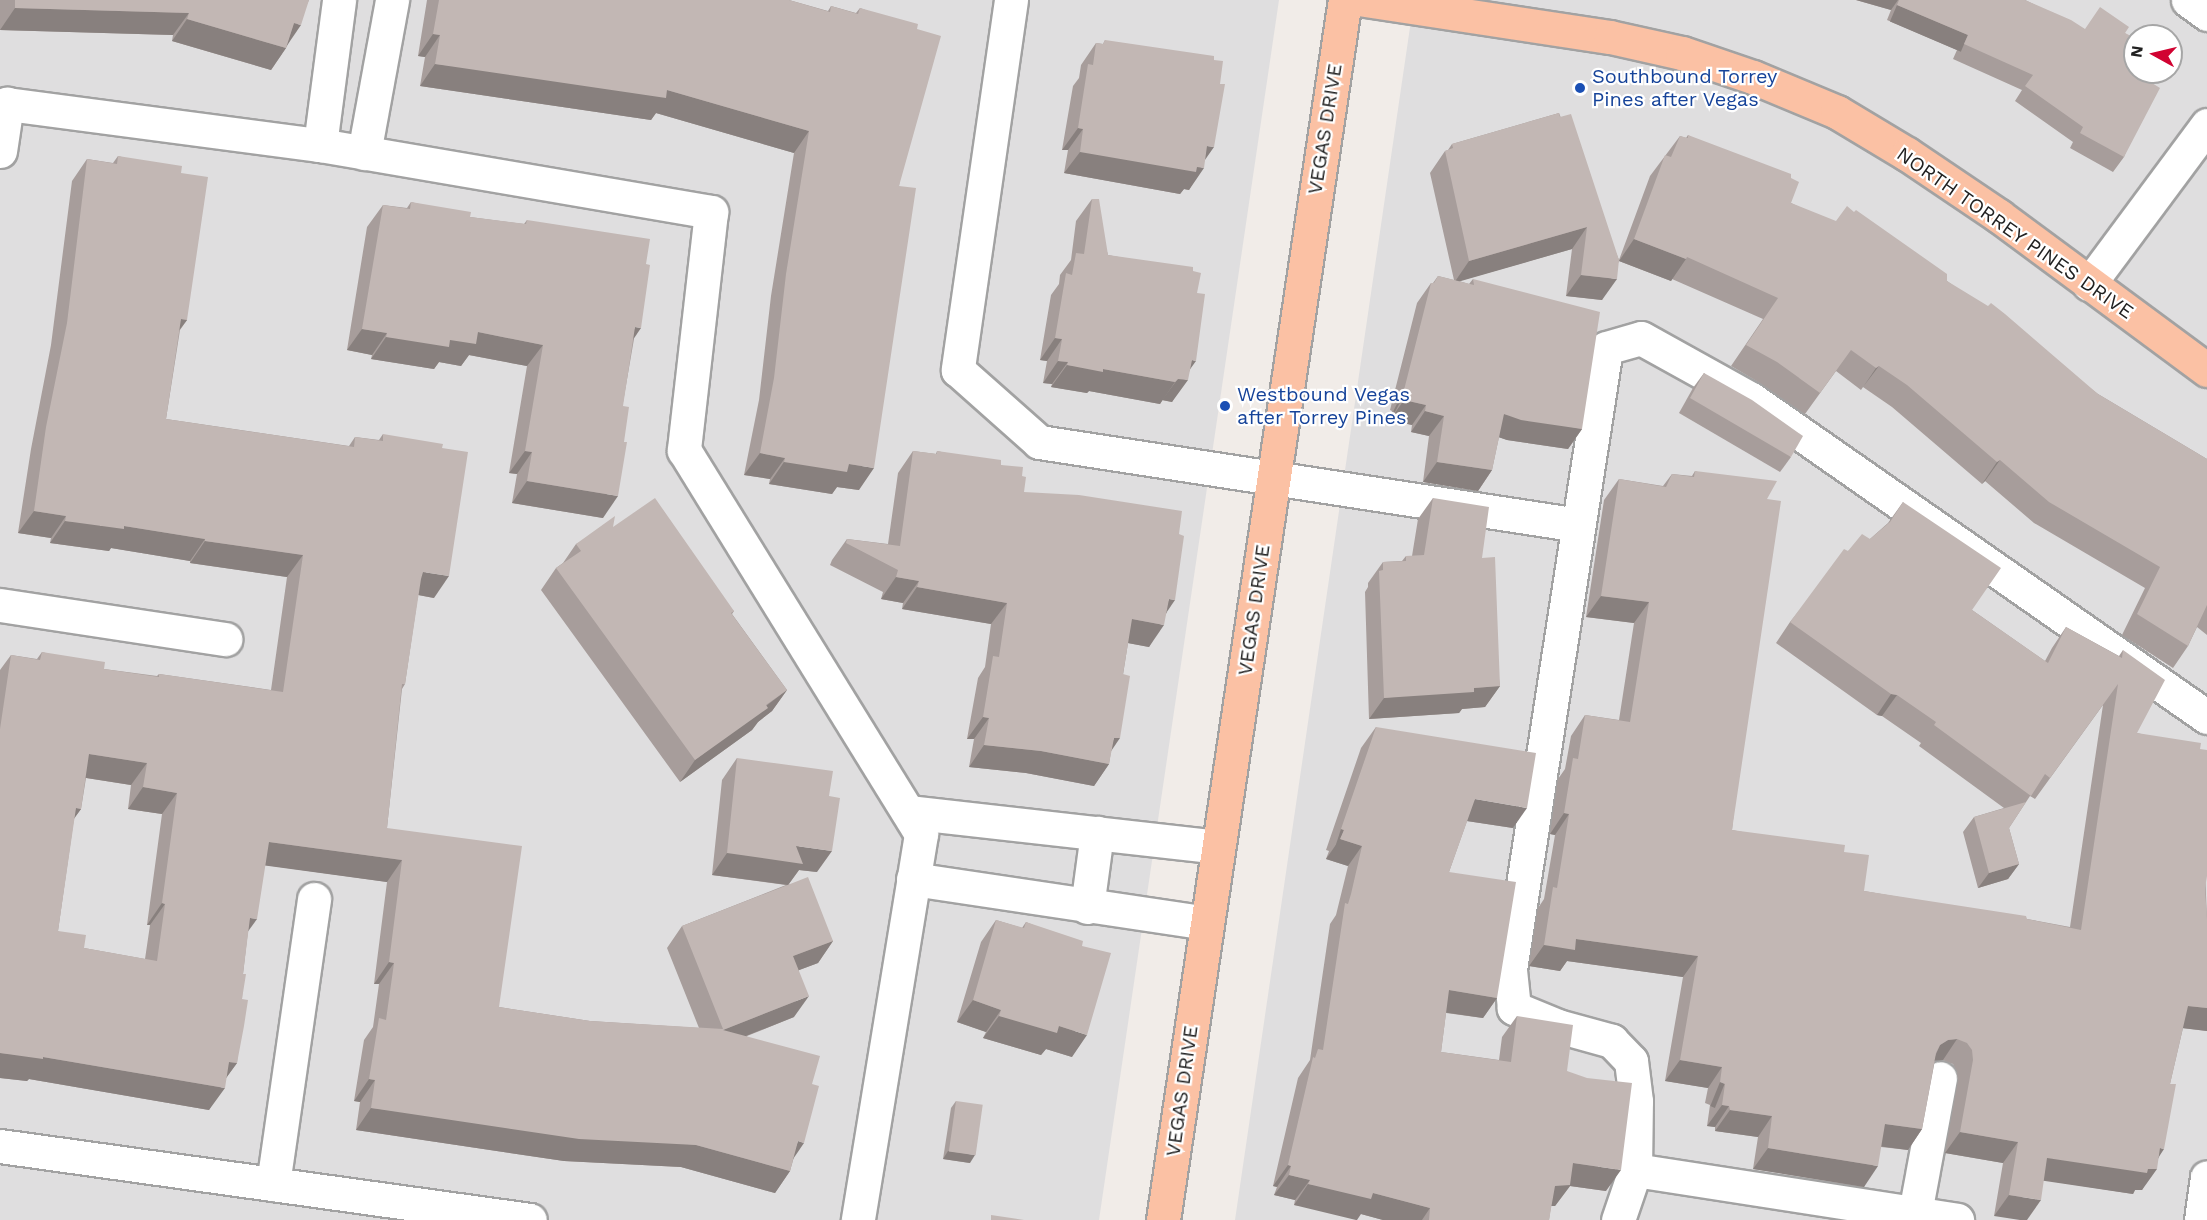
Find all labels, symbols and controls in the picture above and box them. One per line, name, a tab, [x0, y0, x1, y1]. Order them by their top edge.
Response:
north arrow	[2123, 24, 2183, 84]
text: N	[2126, 45, 2147, 59]
street label: VEGAS DRIVE	[1303, 62, 1347, 196]
place label: Southbound Torrey Pines after Vegas	[1592, 64, 1778, 111]
marker: Southbound Torrey Pines after Vegas	[1573, 81, 1587, 95]
street label: NORTH TORREY PINES DRIVE	[1891, 141, 2139, 325]
place label: Westbound Vegas after Torrey Pines	[1237, 382, 1411, 429]
marker: Westbound Vegas after Torrey Pines	[1218, 399, 1232, 413]
street label: VEGAS DRIVE	[1233, 543, 1275, 677]
street label: VEGAS DRIVE	[1161, 1024, 1203, 1158]

